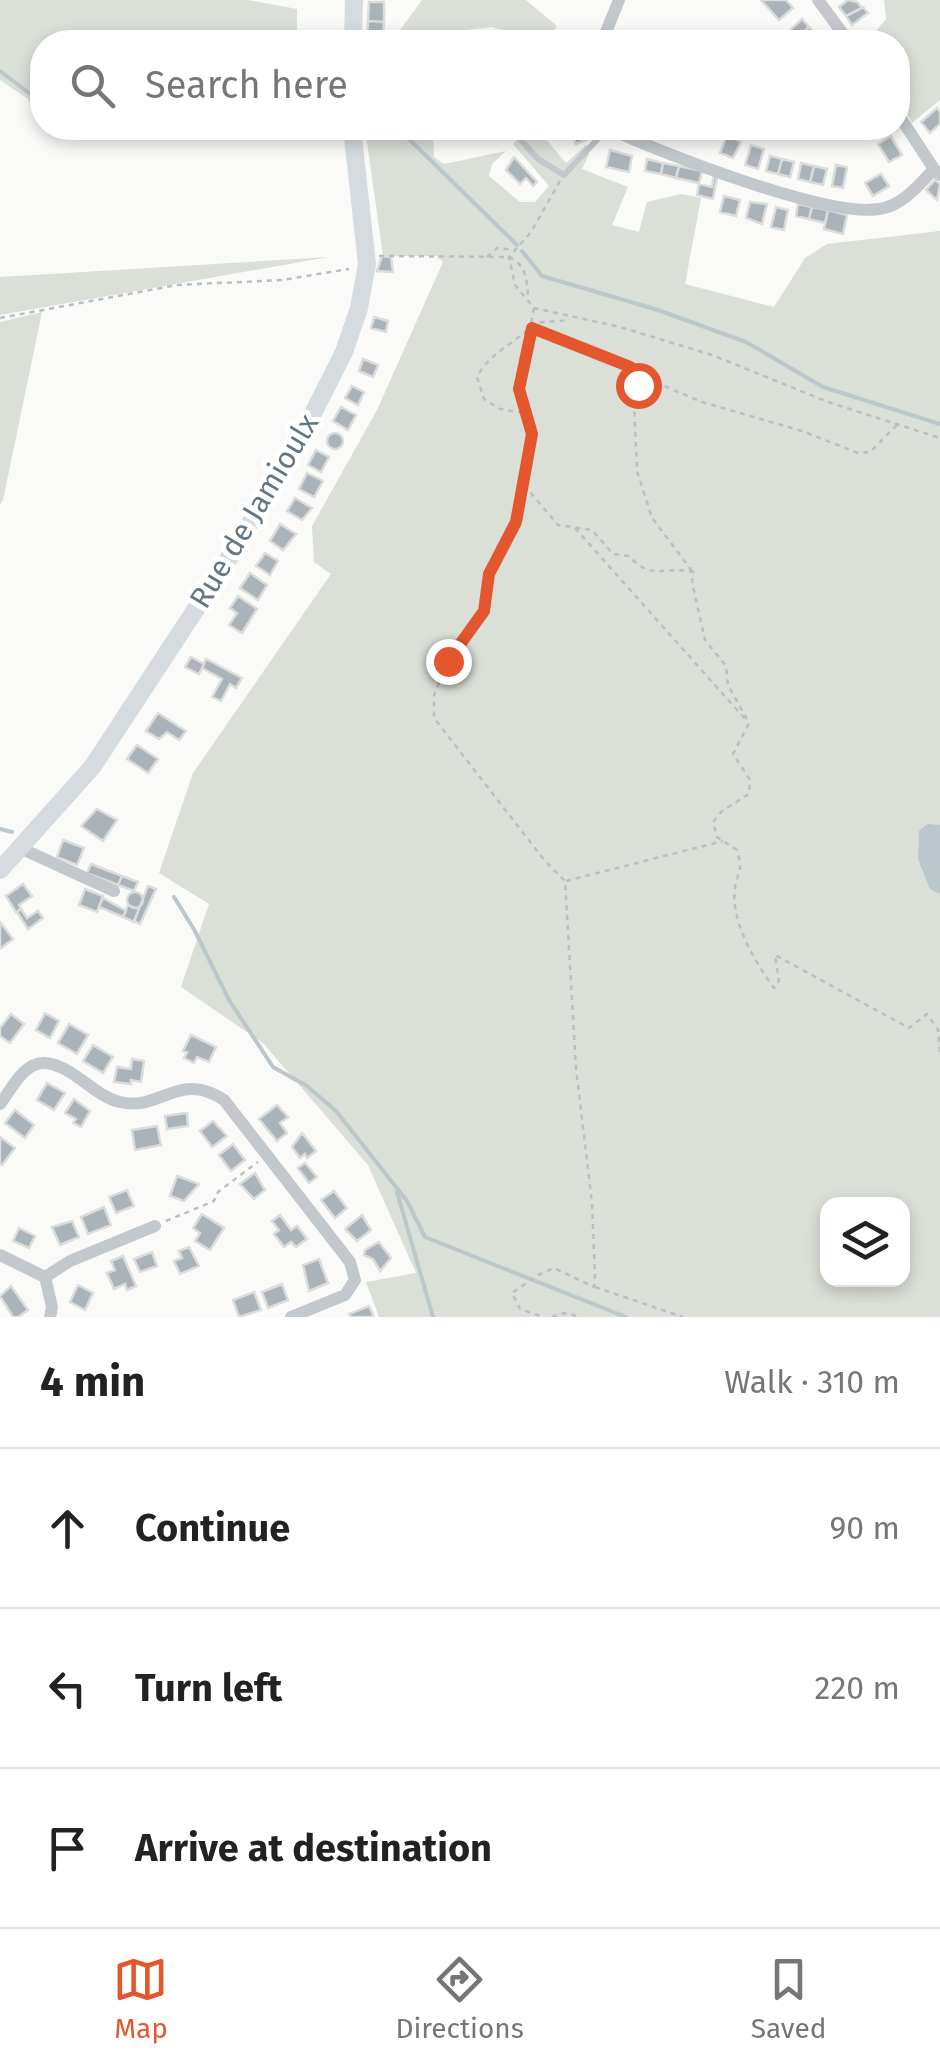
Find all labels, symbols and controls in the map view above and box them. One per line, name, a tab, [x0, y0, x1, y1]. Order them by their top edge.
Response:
search box	[30, 30, 910, 140]
icon: search	[65, 58, 120, 113]
text: Search here	[145, 62, 348, 108]
route start	[616, 363, 662, 409]
street label: Rue de Jamioulx	[182, 407, 326, 615]
route end	[426, 639, 472, 685]
map controls	[820, 1197, 910, 1287]
button: layers	[820, 1197, 910, 1287]
text: 4 min	[40, 1357, 145, 1407]
text: Walk · 310 m	[724, 1363, 900, 1401]
icon: ahead	[40, 1501, 95, 1556]
text: Continue	[135, 1505, 290, 1551]
text: 90 m	[829, 1509, 900, 1547]
icon: left	[40, 1661, 95, 1716]
text: Turn left	[135, 1665, 282, 1711]
text: 220 m	[815, 1669, 900, 1707]
icon: arrive	[40, 1821, 95, 1876]
text: Arrive at destination	[135, 1825, 492, 1871]
tab: Map	[113, 1952, 168, 2045]
tab: Directions	[395, 1952, 524, 2045]
tab: Saved	[751, 1952, 827, 2045]

